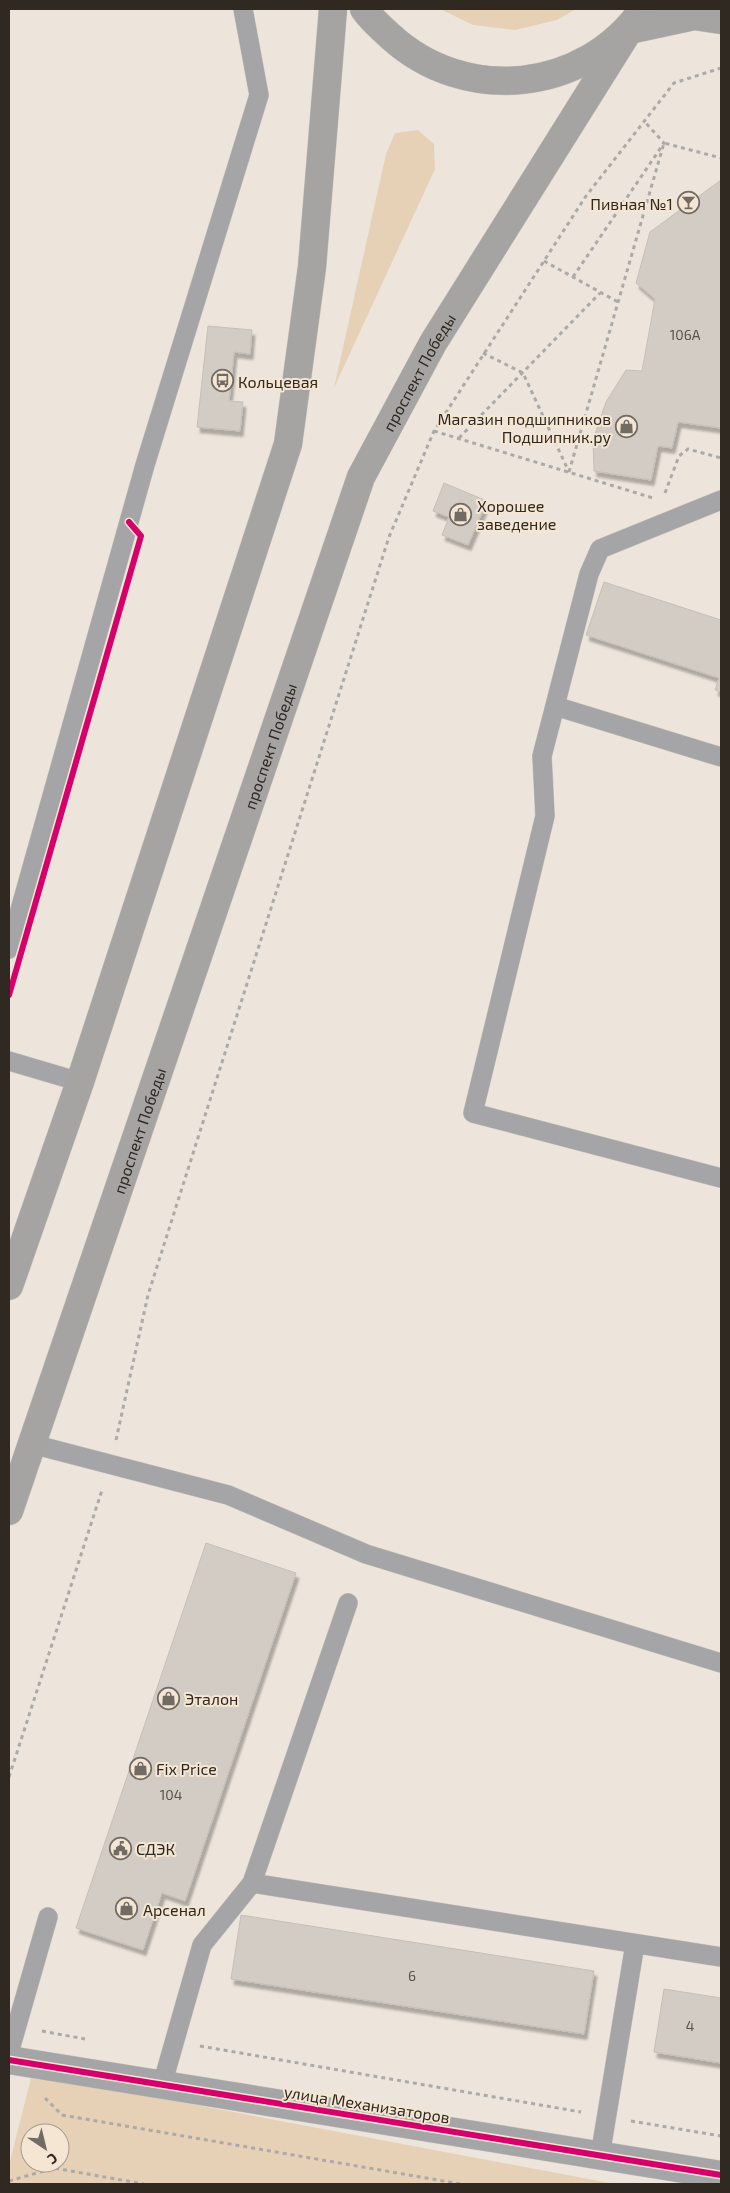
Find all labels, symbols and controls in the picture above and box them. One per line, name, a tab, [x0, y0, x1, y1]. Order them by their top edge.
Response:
bar icon: Пивная №1	[677, 191, 701, 215]
place label: Пивная №1	[590, 194, 673, 213]
street label: проспект Победы	[378, 310, 459, 434]
house number: 106А	[670, 326, 701, 343]
bus stop icon: Кольцевая	[210, 369, 234, 393]
place label: Кольцевая	[238, 372, 318, 391]
place label: Магазин подшипников Подшипник.ру	[437, 409, 611, 447]
shop icon: Магазин подшипников Подшипник.ру	[615, 415, 639, 439]
place label: Хорошее заведение	[477, 496, 556, 533]
shop icon: Хорошее заведение	[449, 502, 473, 526]
street label: проспект Победы	[239, 681, 300, 812]
street label: проспект Победы	[108, 1065, 169, 1196]
shop icon: Эталон	[157, 1686, 181, 1710]
place label: Эталон	[185, 1689, 238, 1708]
shop icon: Fix Price	[128, 1756, 152, 1780]
place label: Fix Price	[156, 1759, 217, 1778]
house number: 104	[160, 1786, 182, 1803]
public building icon: СДЭК	[108, 1836, 132, 1860]
place label: СДЭК	[136, 1839, 175, 1858]
shop icon: Арсенал	[115, 1897, 139, 1921]
place label: Арсенал	[143, 1900, 206, 1919]
house number: 6	[408, 1967, 416, 1984]
house number: 4	[686, 2017, 694, 2034]
street label: улица Механизаторов	[283, 2082, 451, 2127]
north arrow	[20, 2123, 70, 2173]
text: С	[44, 2150, 61, 2168]

